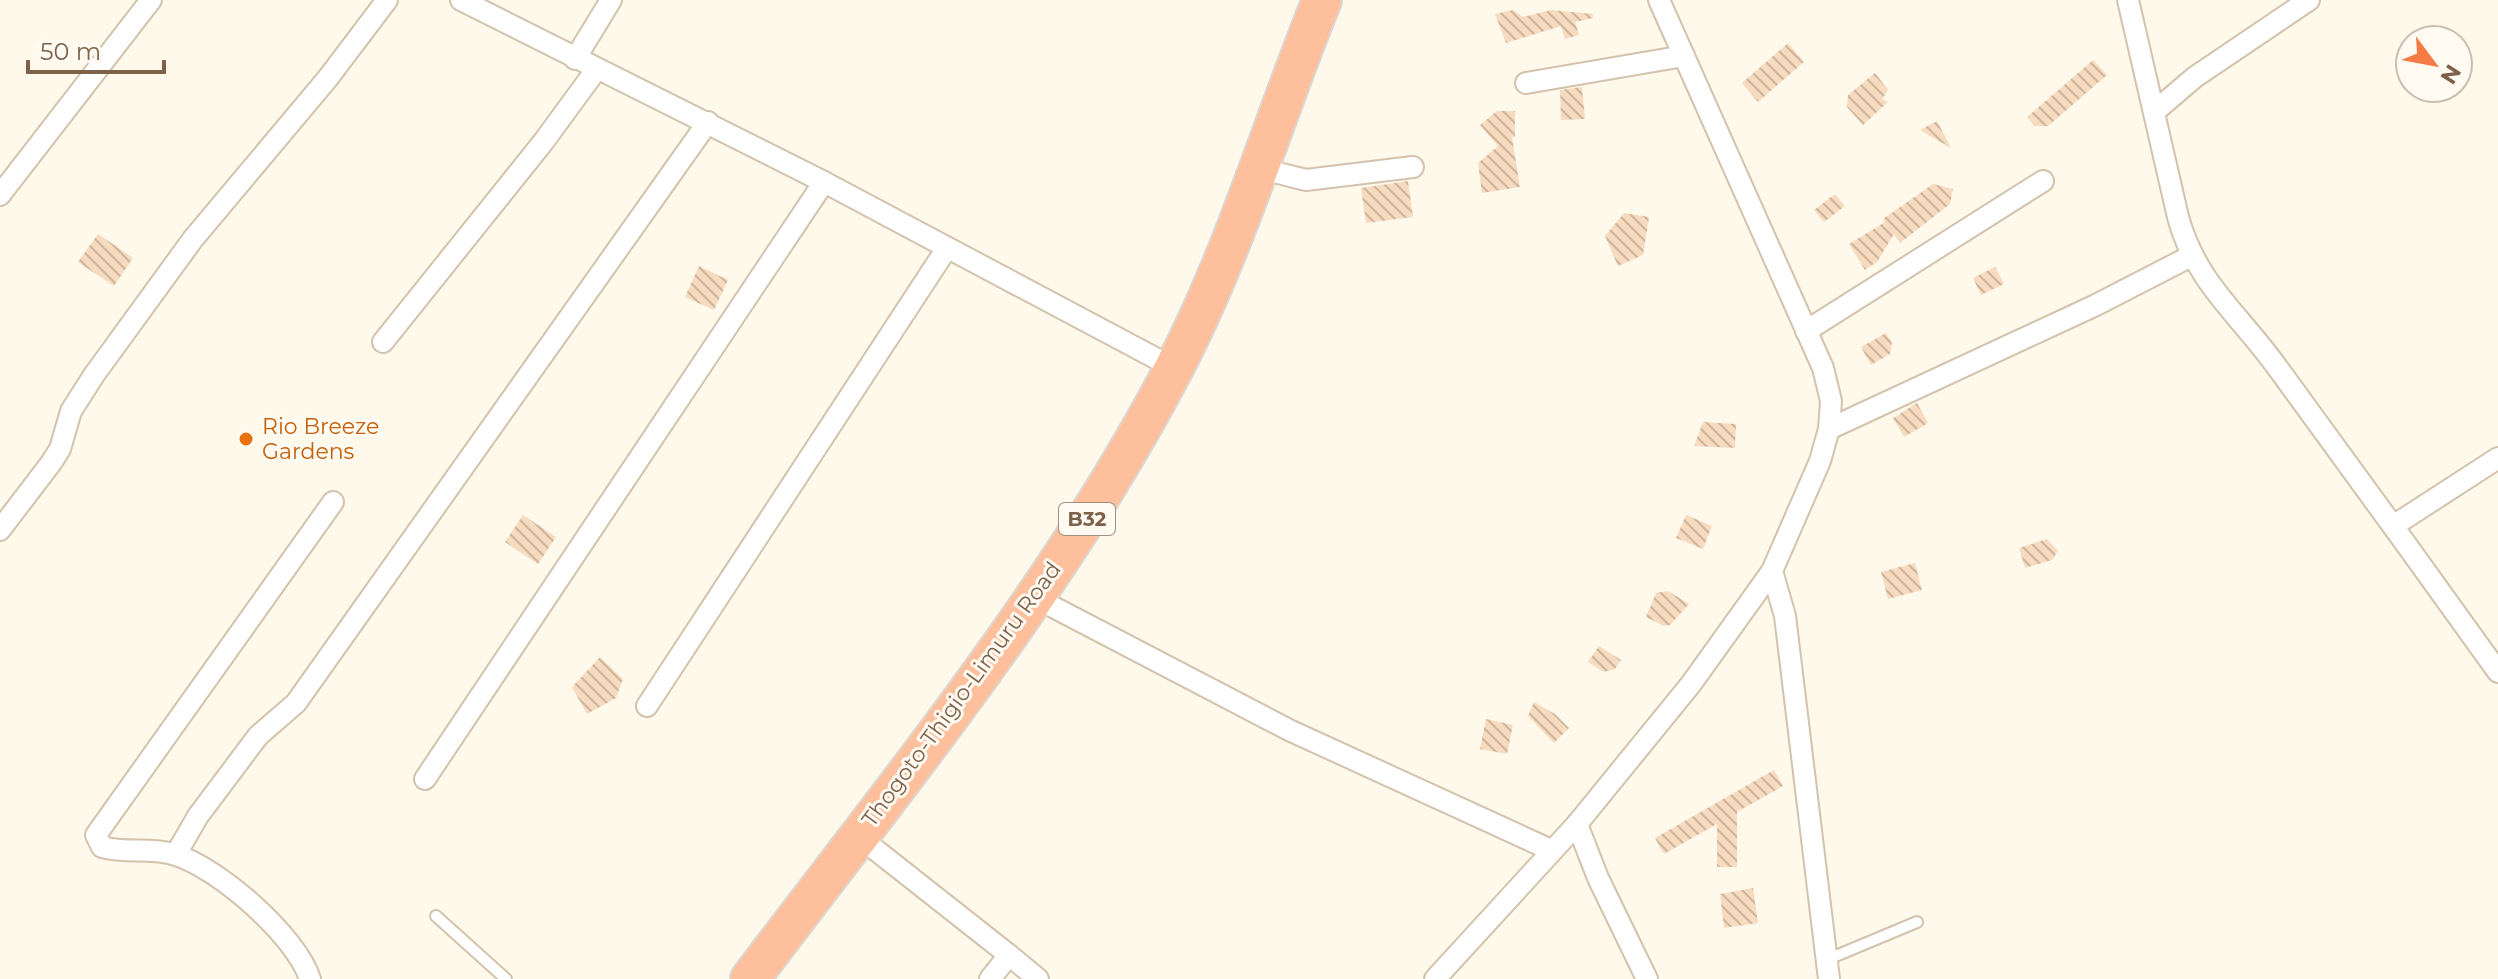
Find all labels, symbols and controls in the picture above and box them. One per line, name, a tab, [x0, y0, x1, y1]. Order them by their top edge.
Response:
scale bar	[28, 24, 164, 74]
north arrow	[2394, 24, 2474, 104]
text: 50 m	[40, 37, 101, 66]
text: N	[2434, 60, 2467, 89]
place label: Rio Breeze Gardens	[262, 413, 379, 465]
marker: Rio Breeze Gardens	[237, 430, 255, 448]
road number: B32	[1059, 503, 1115, 535]
street label: Thogoto-Thigio-Limuru Road	[856, 556, 1067, 832]

